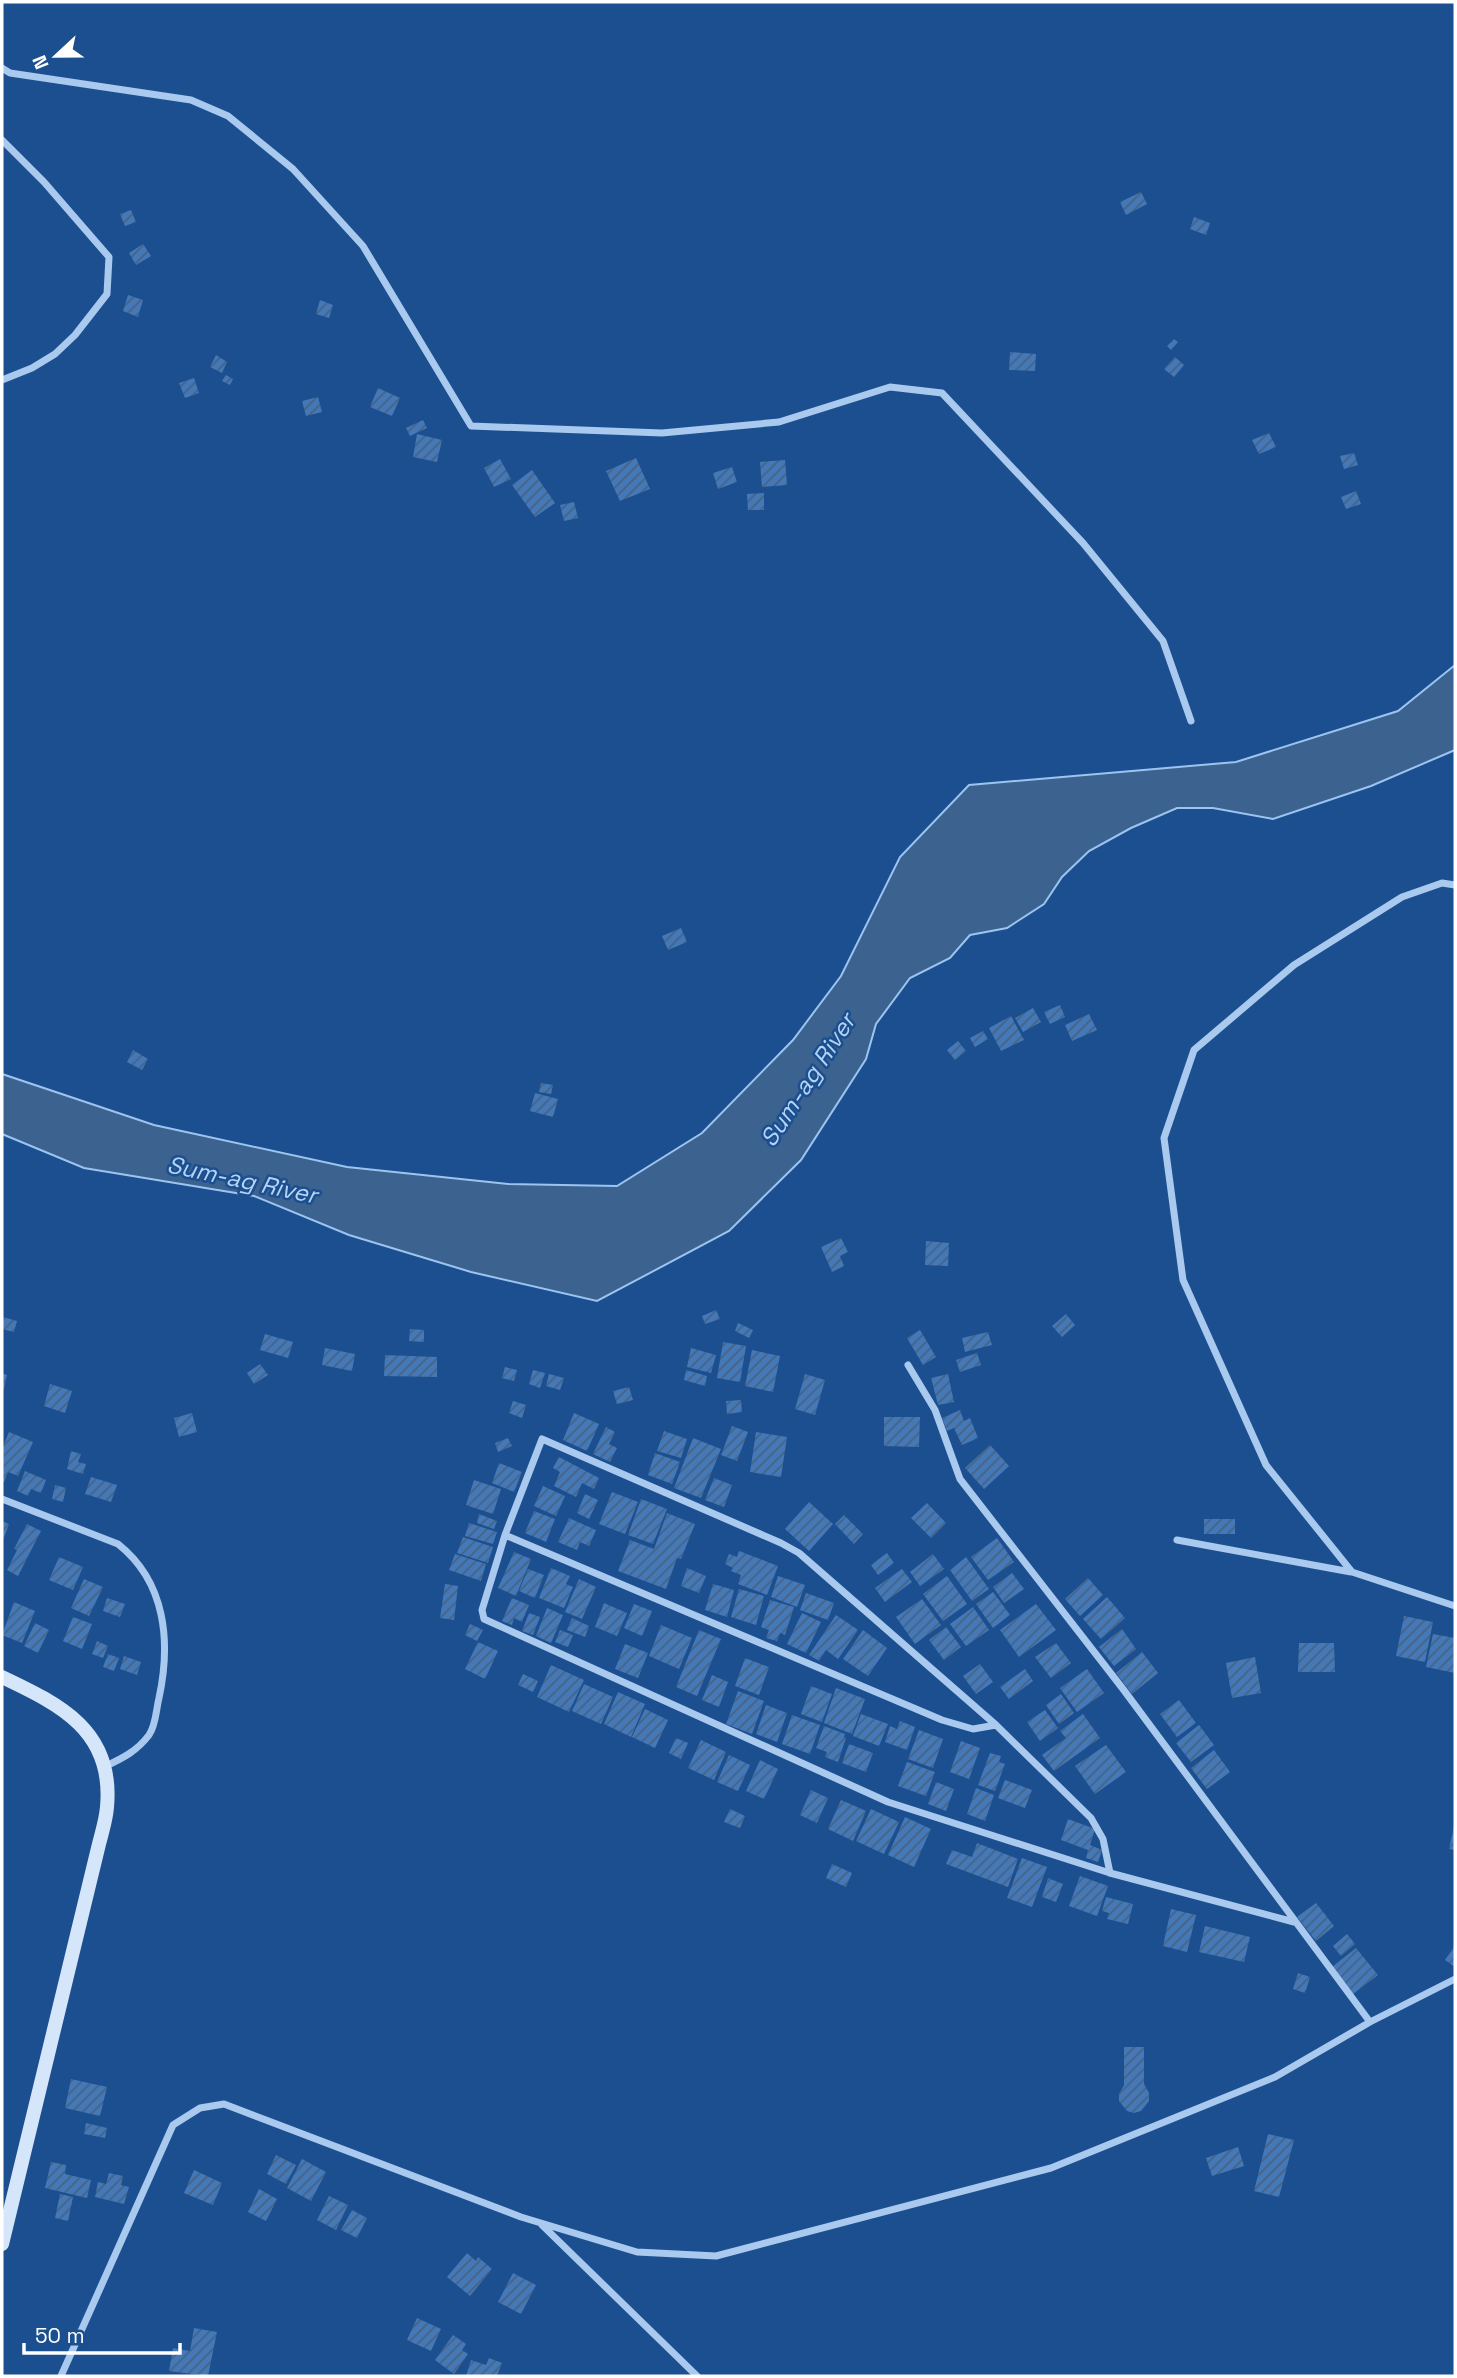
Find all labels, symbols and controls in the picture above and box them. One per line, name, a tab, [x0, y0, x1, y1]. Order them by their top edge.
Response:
north arrow	[21, 21, 91, 91]
text: N	[27, 52, 55, 73]
water label: Sum-ag River	[753, 1005, 864, 1152]
water label: Sum-ag River	[164, 1148, 323, 1211]
scale bar	[24, 2312, 180, 2356]
text: 50 m	[35, 2322, 85, 2349]

